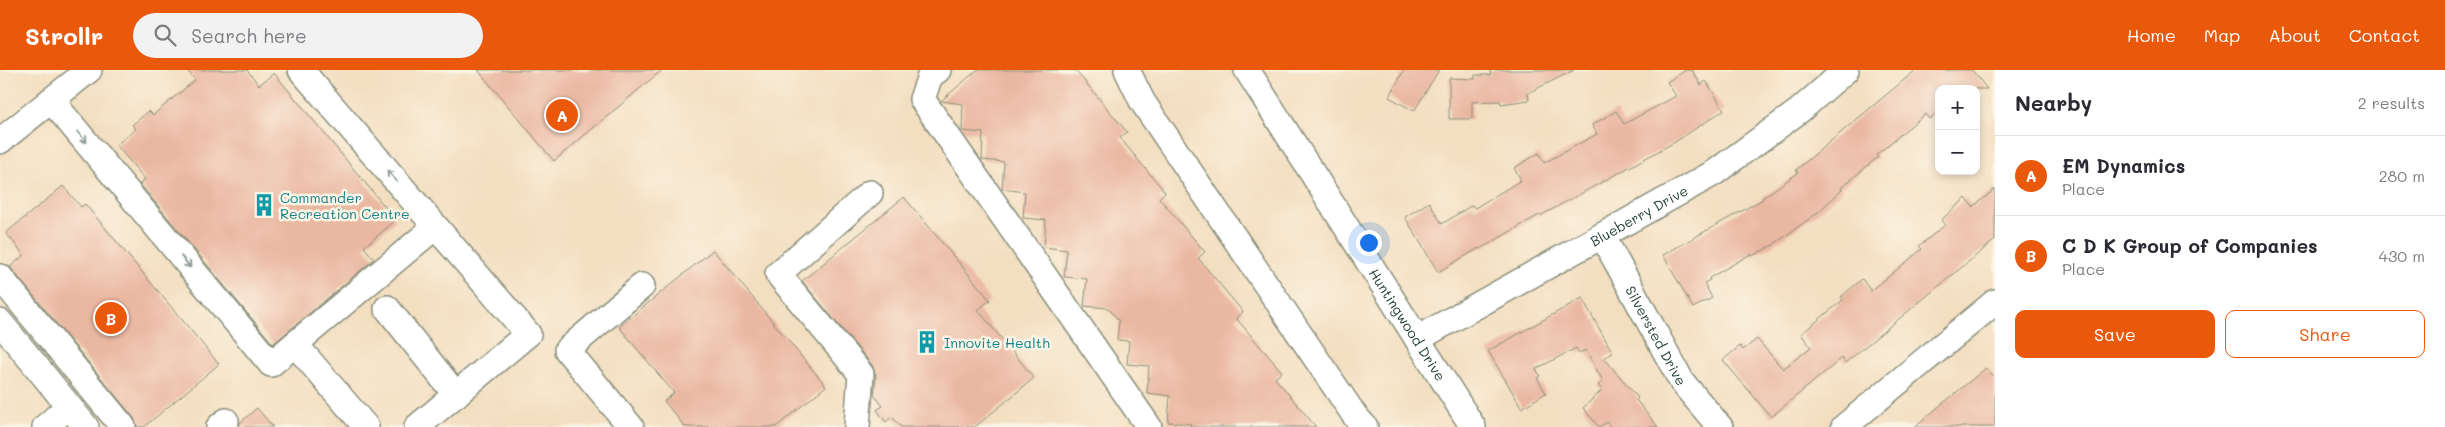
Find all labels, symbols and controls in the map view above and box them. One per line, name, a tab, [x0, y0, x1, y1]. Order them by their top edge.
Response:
search box	[133, 13, 483, 58]
text: Strollr	[25, 20, 103, 51]
icon: search	[151, 21, 179, 49]
text: Search here	[191, 23, 307, 48]
text: Home	[2127, 23, 2176, 47]
text: Map	[2204, 23, 2240, 47]
text: About	[2268, 23, 2321, 47]
text: Contact	[2349, 23, 2420, 47]
map controls	[1935, 85, 1980, 175]
button: +	[1935, 85, 1980, 130]
text: Nearby	[2015, 89, 2092, 116]
text: 2 results	[2358, 92, 2425, 113]
pin: A	[546, 96, 578, 134]
button: −	[1935, 130, 1980, 175]
one-way arrow	[76, 131, 88, 144]
text: EM Dynamics	[2062, 153, 2185, 178]
text: A	[2025, 165, 2037, 186]
text: 280 m	[2379, 165, 2425, 186]
one-way arrow	[386, 170, 397, 183]
text: Place	[2062, 178, 2105, 199]
street label: Blueberry Drive	[1586, 180, 1691, 250]
place label: Commander Recreation Centre	[280, 188, 410, 223]
building icon: Commander Recreation Centre	[251, 192, 277, 218]
your location	[1356, 230, 1382, 256]
text: C D K Group of Companies	[2062, 233, 2318, 258]
text: B	[2026, 245, 2036, 266]
text: 430 m	[2378, 245, 2425, 266]
one-way arrow	[180, 256, 191, 269]
text: Place	[2062, 258, 2105, 279]
street label: Huntingwood Drive	[1365, 264, 1451, 384]
street label: Silversted Drive	[1622, 282, 1691, 389]
pin: B	[95, 299, 127, 337]
button: Save	[2015, 310, 2215, 358]
button: Share	[2225, 310, 2425, 358]
building icon: Innovite Health	[914, 329, 940, 355]
place label: Innovite Health	[944, 333, 1050, 352]

